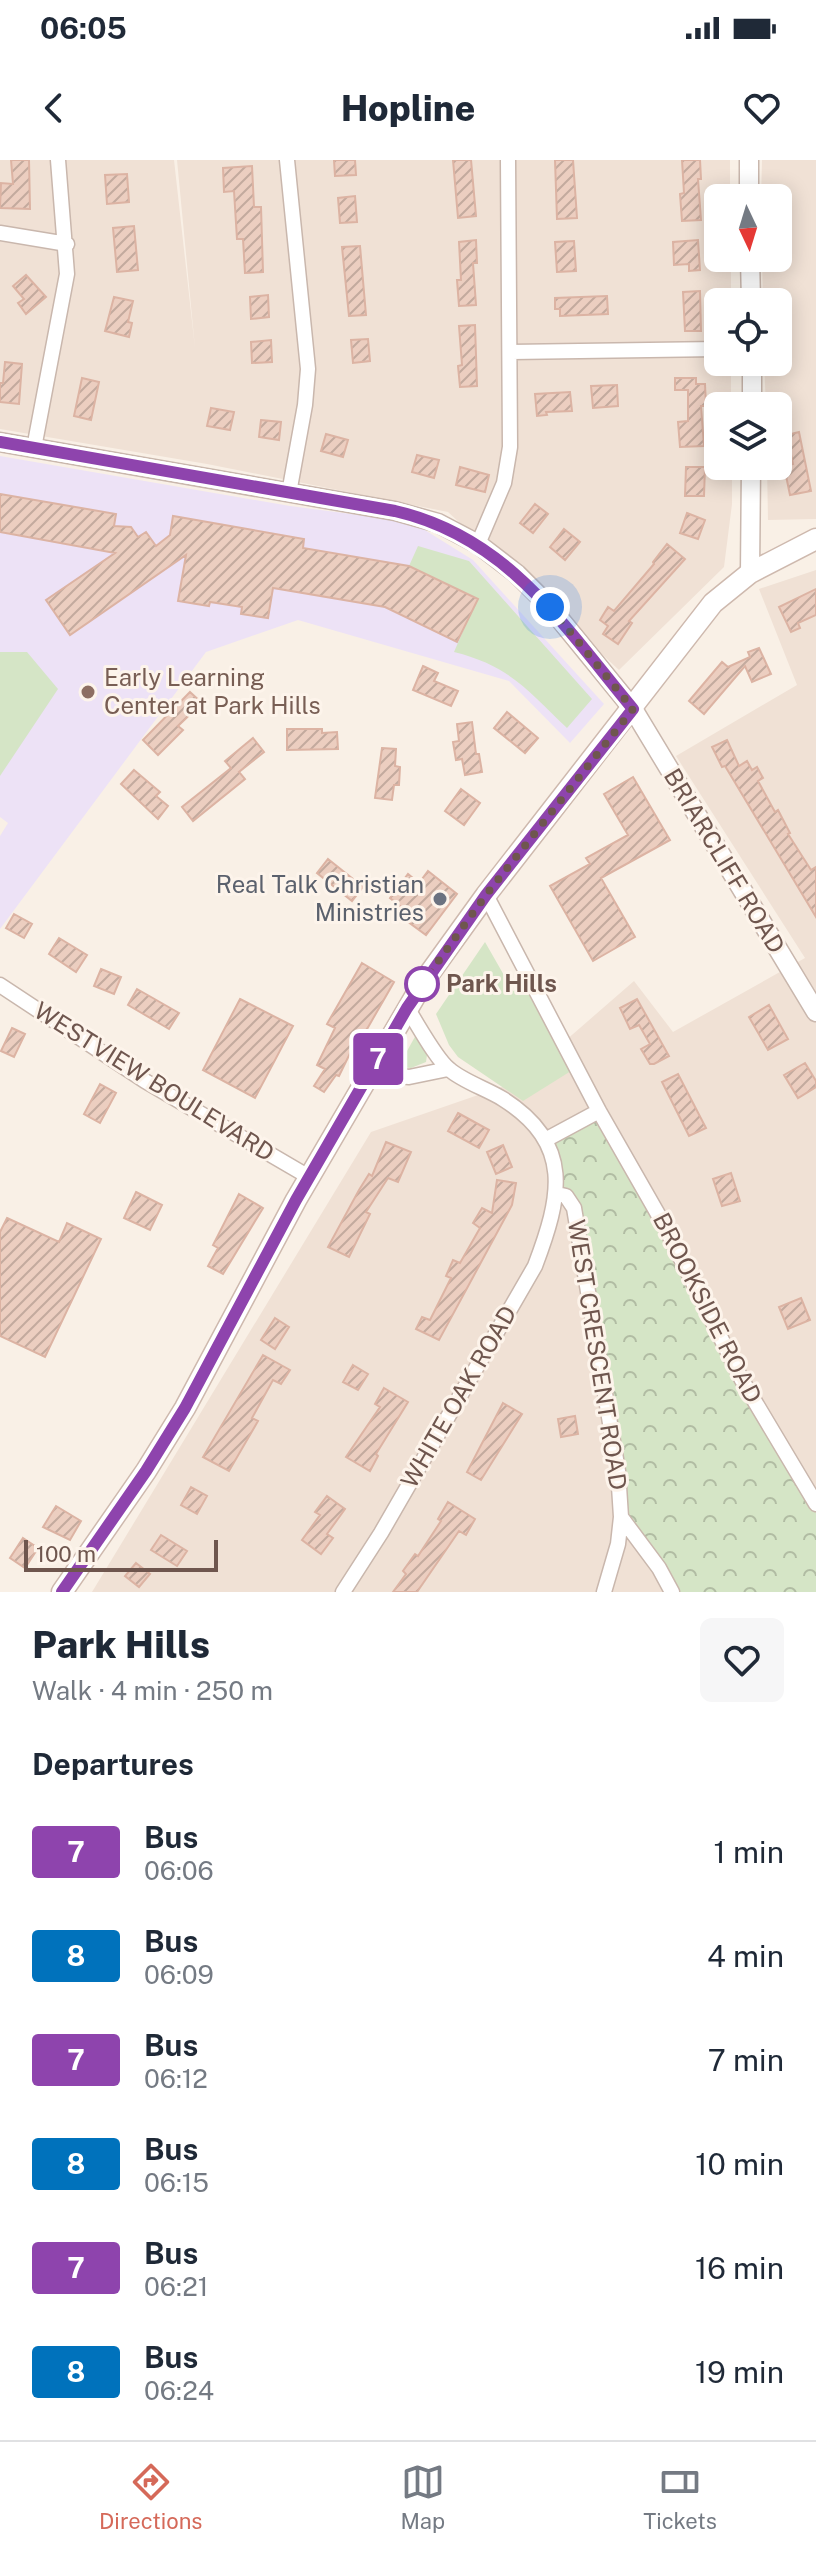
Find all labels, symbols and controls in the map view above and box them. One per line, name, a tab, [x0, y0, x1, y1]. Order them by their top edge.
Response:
text: 06:05	[40, 10, 127, 46]
icon: back	[32, 86, 76, 130]
icon: heart	[740, 86, 784, 130]
text: Hopline	[341, 87, 475, 129]
north arrow	[704, 184, 792, 272]
map controls	[704, 184, 792, 480]
button: locate	[704, 288, 792, 376]
button: layers	[704, 392, 792, 480]
your location	[530, 587, 570, 627]
place label: Early Learning Center at Park Hills	[104, 663, 321, 719]
marker: Early Learning Center at Park Hills	[79, 683, 97, 701]
street label: BRIARCLIFF ROAD	[659, 763, 791, 958]
place label: Real Talk Christian Ministries	[216, 870, 424, 926]
marker: Real Talk Christian Ministries	[431, 890, 449, 908]
marker: Park Hills	[405, 967, 439, 1001]
place label: Park Hills	[446, 969, 557, 997]
street label: WESTVIEW BOULEVARD	[29, 996, 280, 1167]
line badge: 7	[352, 1033, 404, 1085]
text: 7	[369, 1042, 387, 1075]
street label: BROOKSIDE ROAD	[648, 1208, 768, 1407]
street label: WEST CRESCENT ROAD	[563, 1218, 633, 1492]
street label: WHITE OAK ROAD	[395, 1301, 522, 1492]
scale bar	[24, 1536, 218, 1572]
text: 100 m	[36, 1541, 96, 1567]
button: heart	[700, 1618, 784, 1702]
text: Park Hills	[32, 1622, 210, 1667]
text: Walk · 4 min · 250 m	[32, 1675, 273, 1706]
text: Departures	[32, 1746, 194, 1782]
text: Bus	[144, 1819, 198, 1855]
text: 1 min	[714, 1834, 784, 1870]
text: 7	[67, 1835, 85, 1868]
text: 06:06	[144, 1855, 214, 1886]
text: Bus	[144, 1923, 198, 1959]
text: 4 min	[707, 1938, 784, 1974]
text: 8	[67, 1939, 85, 1972]
text: 06:09	[144, 1959, 214, 1990]
text: Bus	[144, 2027, 198, 2063]
text: 7 min	[708, 2042, 784, 2078]
text: 7	[67, 2043, 85, 2076]
text: 06:12	[144, 2063, 208, 2094]
text: Bus	[144, 2131, 198, 2167]
text: 10 min	[695, 2146, 784, 2182]
text: 8	[67, 2147, 85, 2180]
text: 06:15	[144, 2167, 209, 2198]
text: Bus	[144, 2235, 198, 2271]
text: 16 min	[695, 2250, 784, 2286]
text: 7	[67, 2251, 85, 2284]
text: 06:21	[144, 2271, 208, 2302]
text: Bus	[144, 2339, 198, 2375]
text: 19 min	[695, 2354, 784, 2390]
text: 8	[67, 2355, 85, 2388]
text: 06:24	[144, 2375, 214, 2406]
tab: Directions	[99, 2460, 202, 2534]
tab: Map	[400, 2460, 445, 2534]
tab: Tickets	[643, 2460, 717, 2534]

